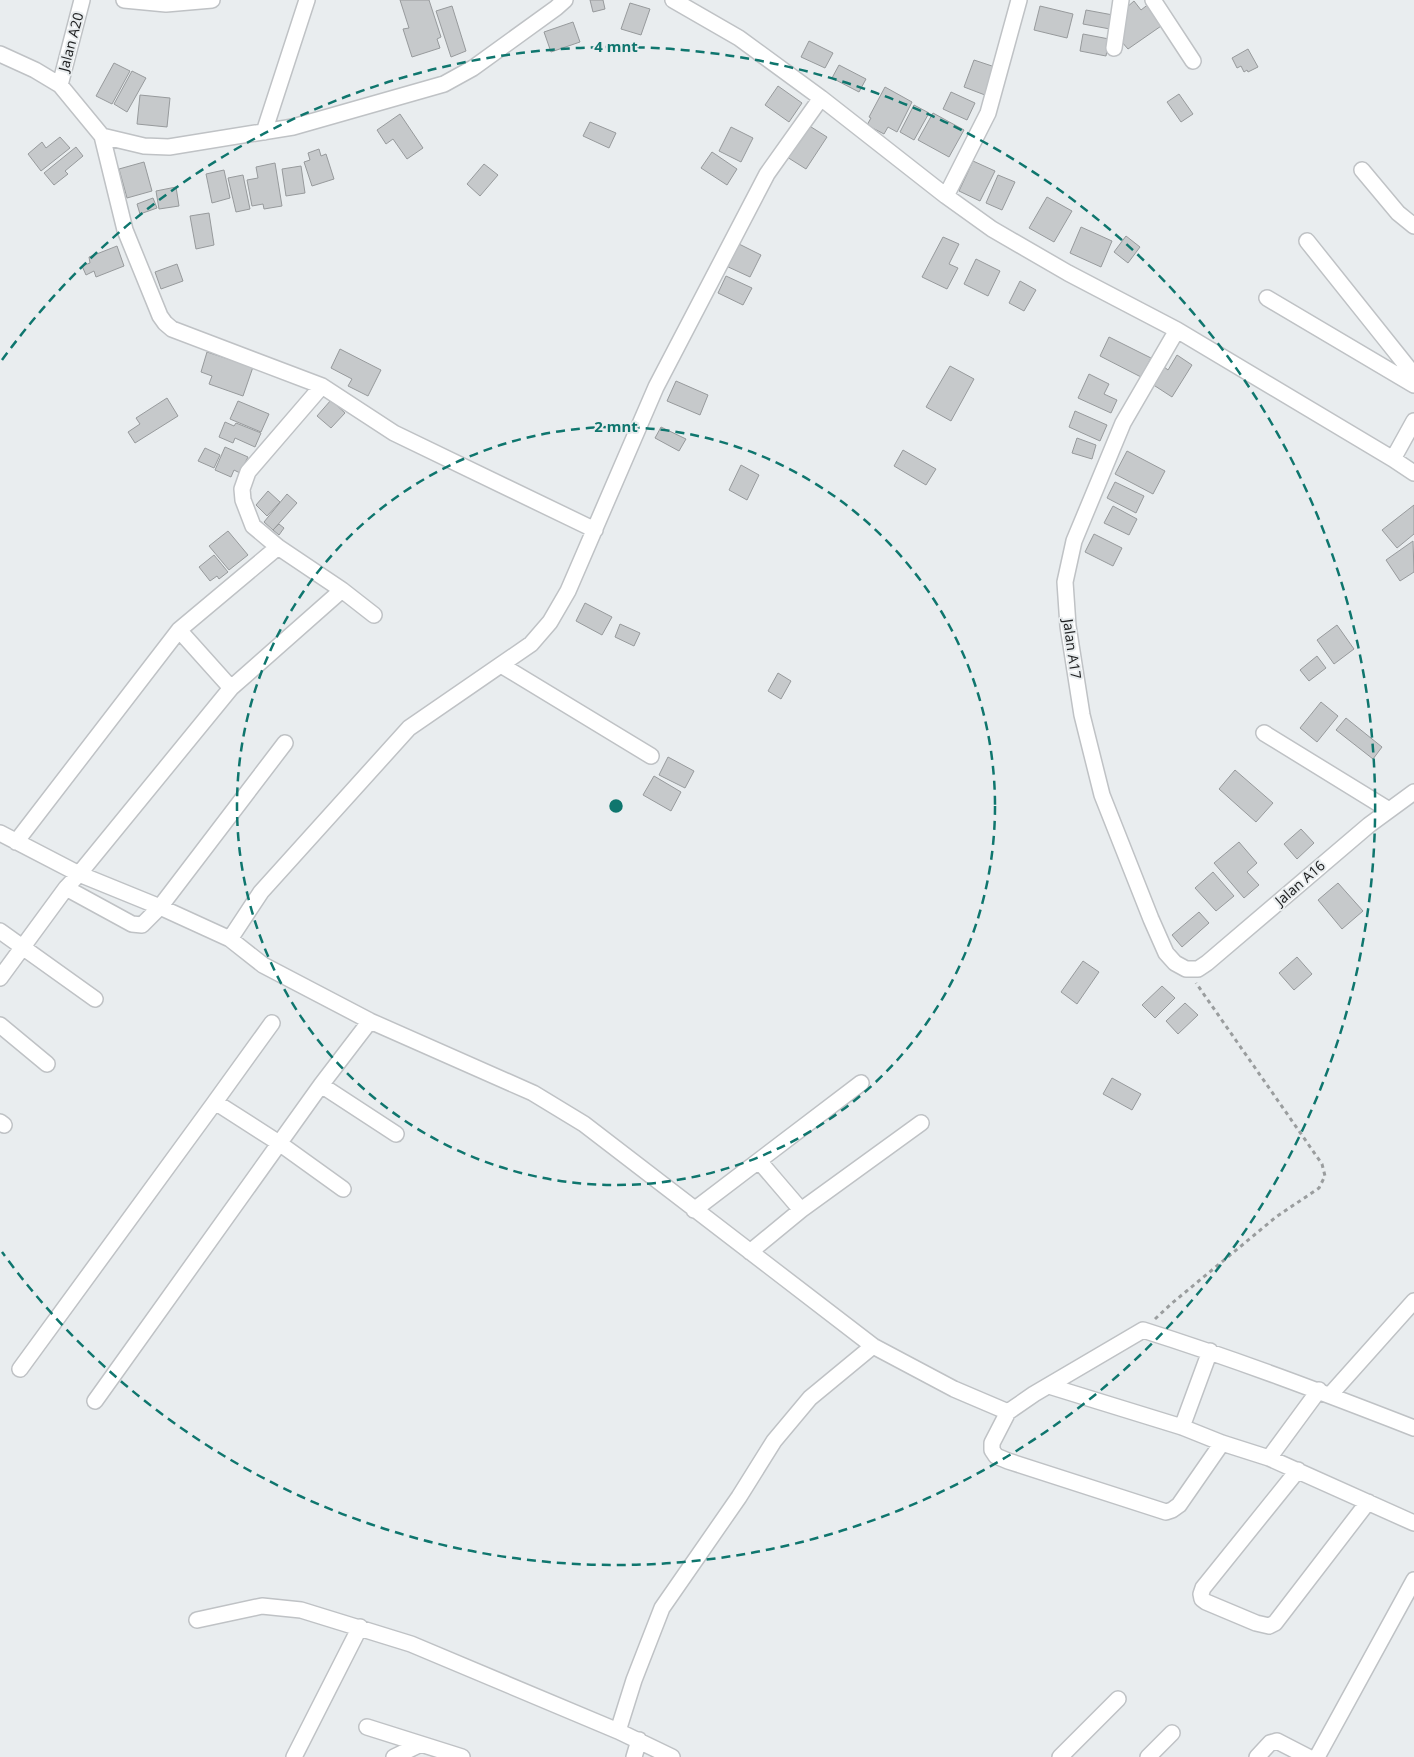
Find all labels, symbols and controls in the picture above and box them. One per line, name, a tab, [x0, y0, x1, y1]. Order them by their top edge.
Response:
street label: Jalan A20	[53, 10, 88, 75]
text: 4 mnt	[594, 36, 638, 56]
text: 2 mnt	[594, 416, 638, 436]
street label: Jalan A17	[1059, 616, 1086, 680]
centre of rings	[607, 797, 625, 815]
street label: Jalan A16	[1269, 856, 1329, 911]

